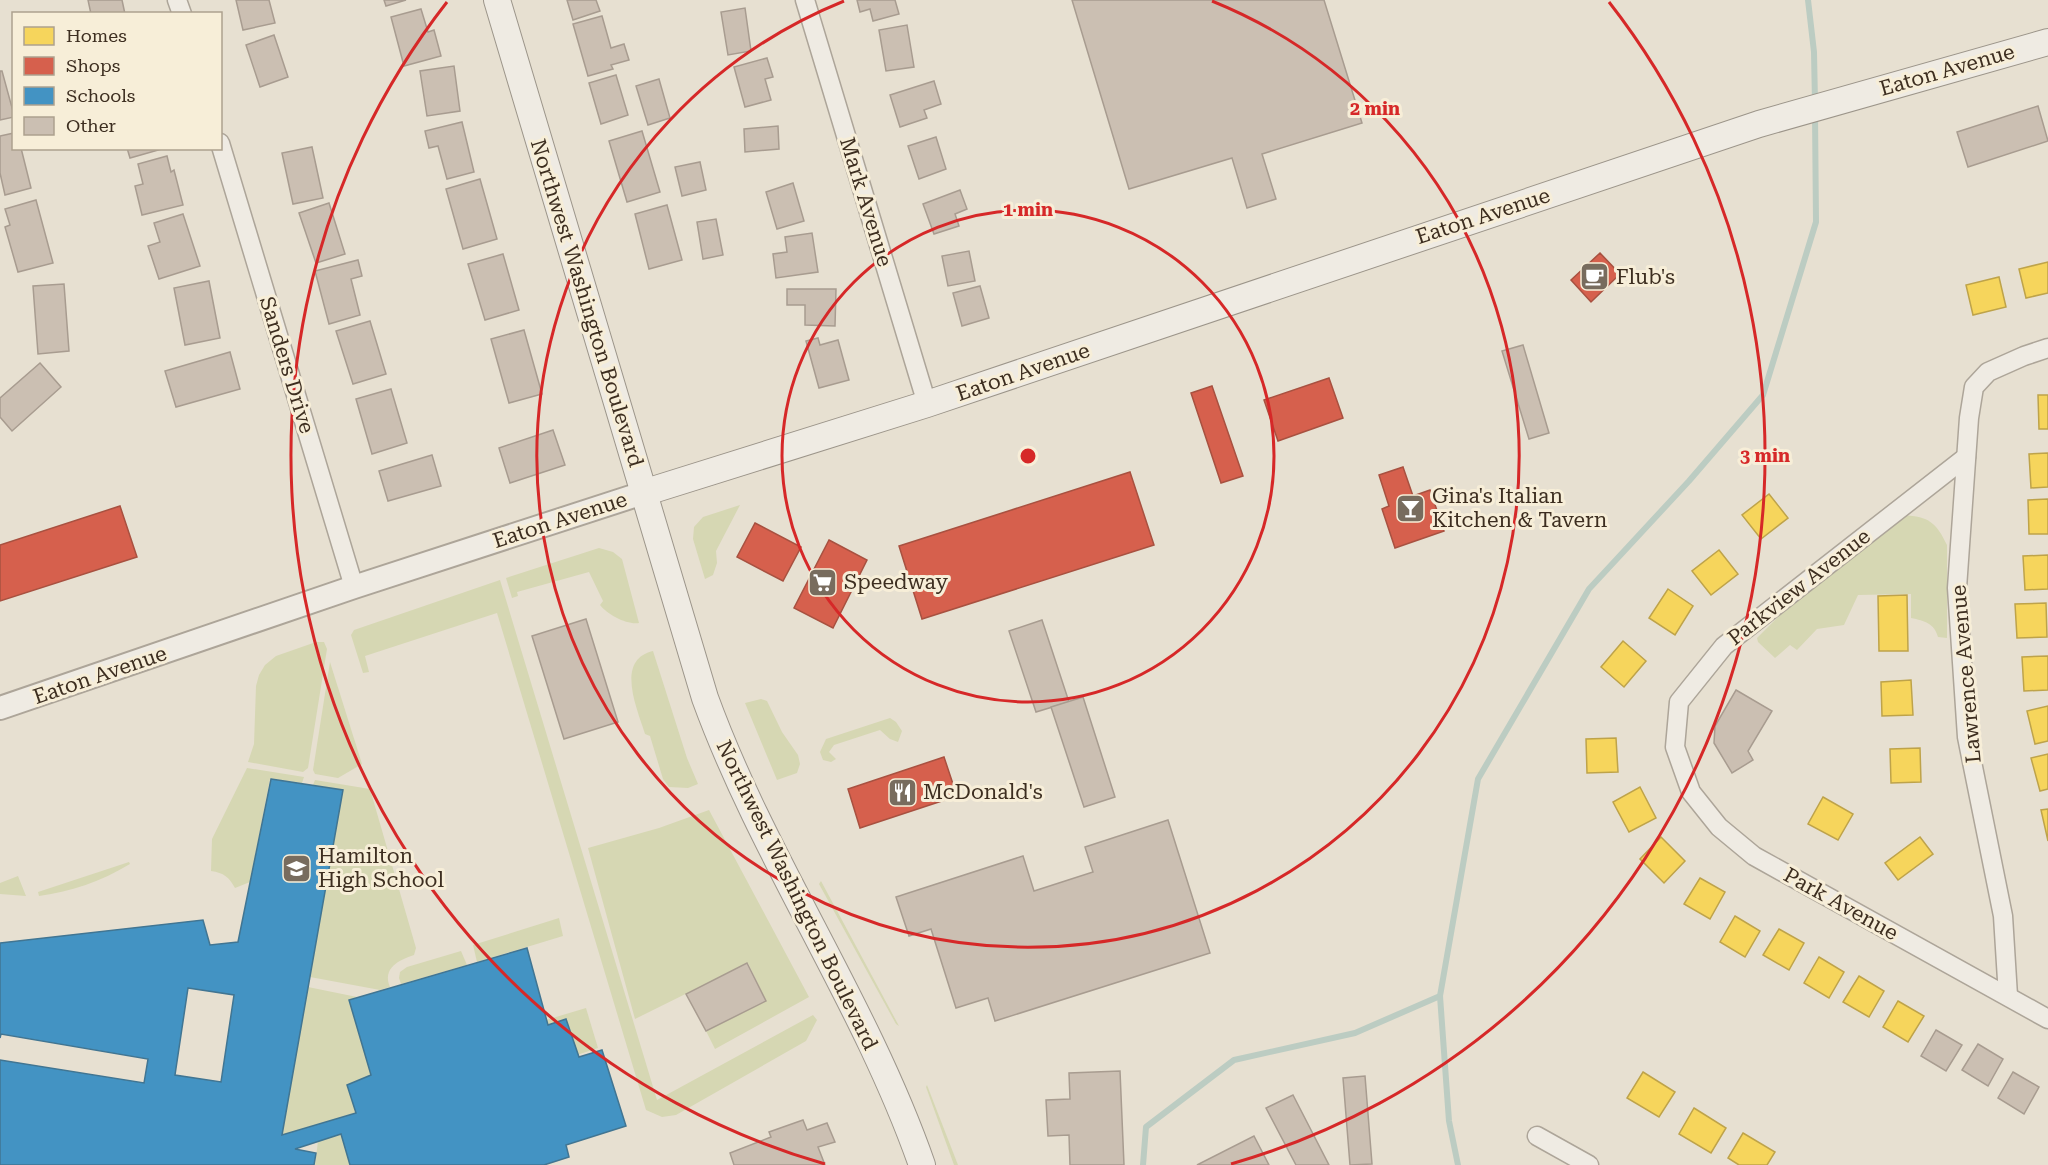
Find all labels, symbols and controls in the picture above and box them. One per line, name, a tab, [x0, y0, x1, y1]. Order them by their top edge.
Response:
legend	[12, 12, 222, 150]
text: Homes	[66, 25, 127, 46]
street label: Eaton Avenue	[1877, 39, 2017, 101]
text: Shops	[66, 55, 120, 76]
text: Schools	[66, 85, 135, 106]
text: 2 min	[1350, 98, 1400, 119]
text: Other	[66, 115, 116, 136]
street label: Mark Avenue	[835, 135, 897, 269]
street label: Northwest Washington Boulevard	[526, 136, 649, 470]
street label: Eaton Avenue	[1413, 183, 1553, 249]
text: 1 min	[1003, 199, 1053, 220]
cafe icon: Flub's	[1579, 261, 1611, 293]
place label: Flub's	[1616, 265, 1675, 289]
street label: Sanders Drive	[255, 294, 319, 436]
street label: Eaton Avenue	[953, 338, 1093, 406]
text: 3 min	[1740, 445, 1790, 466]
centre of rings	[1018, 446, 1038, 466]
place label: Gina's Italian Kitchen & Tavern	[1432, 484, 1608, 532]
street label: Eaton Avenue	[490, 487, 630, 553]
bar icon: Gina's Italian Kitchen & Tavern	[1395, 492, 1427, 524]
street label: Parkview Avenue	[1723, 524, 1875, 650]
supermarket icon: Speedway	[807, 566, 839, 598]
place label: Speedway	[844, 570, 948, 594]
street label: Lawrence Avenue	[1946, 584, 1986, 764]
street label: Eaton Avenue	[30, 641, 170, 709]
street label: Northwest Washington Boulevard	[711, 736, 883, 1054]
restaurant icon: McDonald's	[886, 776, 918, 808]
place label: McDonald's	[923, 780, 1043, 804]
place label: Hamilton High School	[318, 844, 444, 892]
school or university icon: Hamilton High School	[281, 852, 313, 884]
street label: Park Avenue	[1780, 863, 1902, 945]

